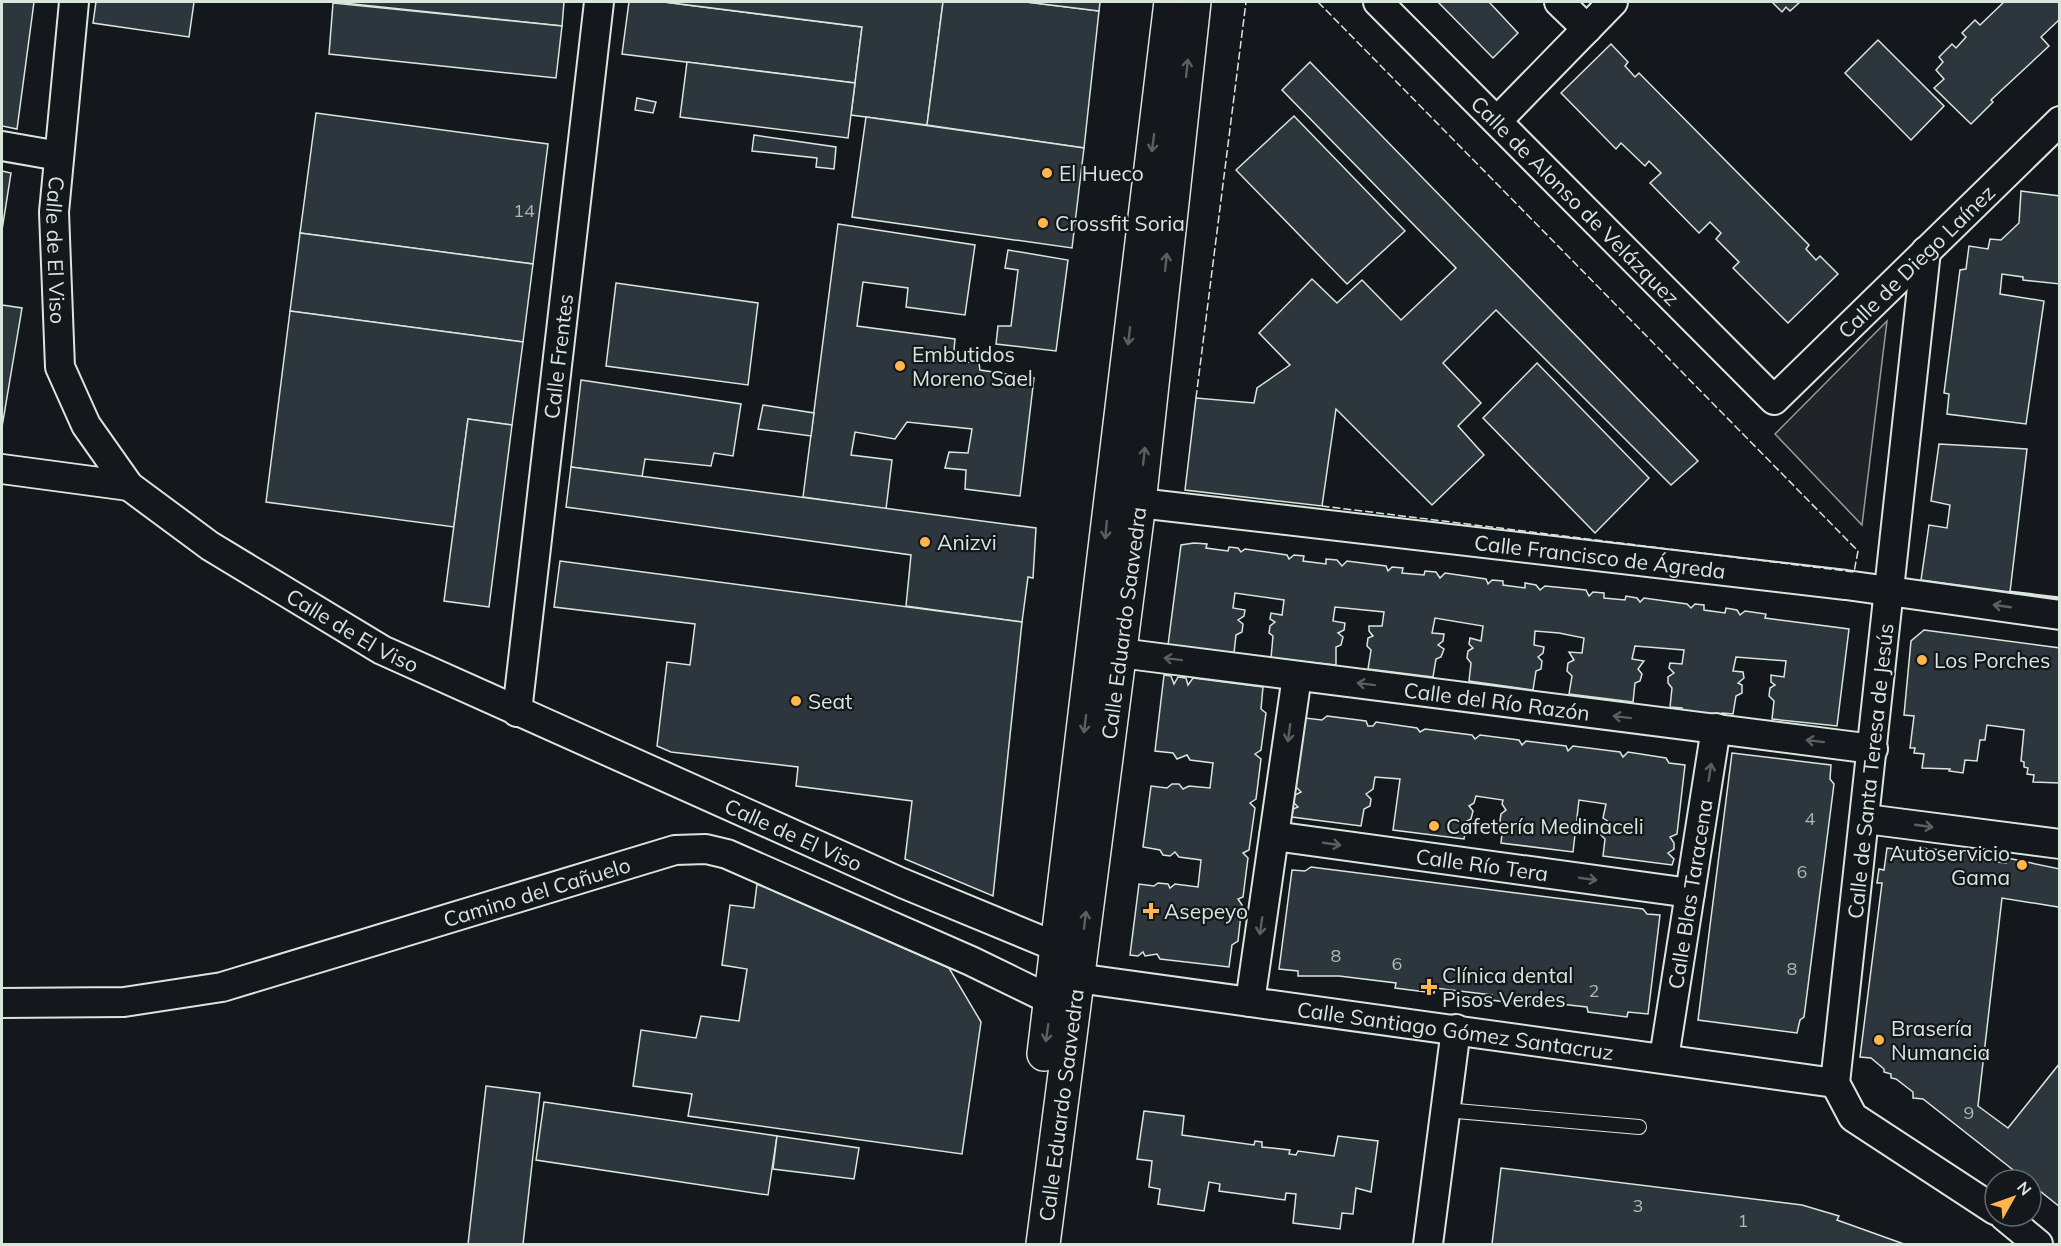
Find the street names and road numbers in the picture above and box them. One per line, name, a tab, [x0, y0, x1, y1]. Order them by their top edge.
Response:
street label: Calle de Alonso de Velázquez	[1466, 90, 1685, 311]
street label: Calle de El Viso	[41, 175, 71, 324]
street label: Calle de Diego Laínez	[1832, 179, 2000, 344]
street label: Calle Frentes	[538, 293, 578, 420]
street label: Calle Eduardo Saavedra	[1095, 505, 1151, 741]
street label: Calle Francisco de Ágreda	[1473, 529, 1727, 584]
street label: Calle de El Viso	[282, 582, 423, 678]
street label: Calle de Santa Teresa de Jesús	[1842, 622, 1898, 920]
street label: Calle del Río Razón	[1402, 676, 1591, 726]
street label: Calle de El Viso	[721, 792, 866, 877]
street label: Calle Blas Taracena	[1662, 797, 1718, 991]
street label: Calle Río Tera	[1414, 843, 1550, 886]
street label: Camino del Cañuelo	[440, 851, 633, 932]
street label: Calle Eduardo Saavedra	[1033, 987, 1089, 1223]
street label: Calle Santiago Gómez Santacruz	[1295, 996, 1615, 1065]

